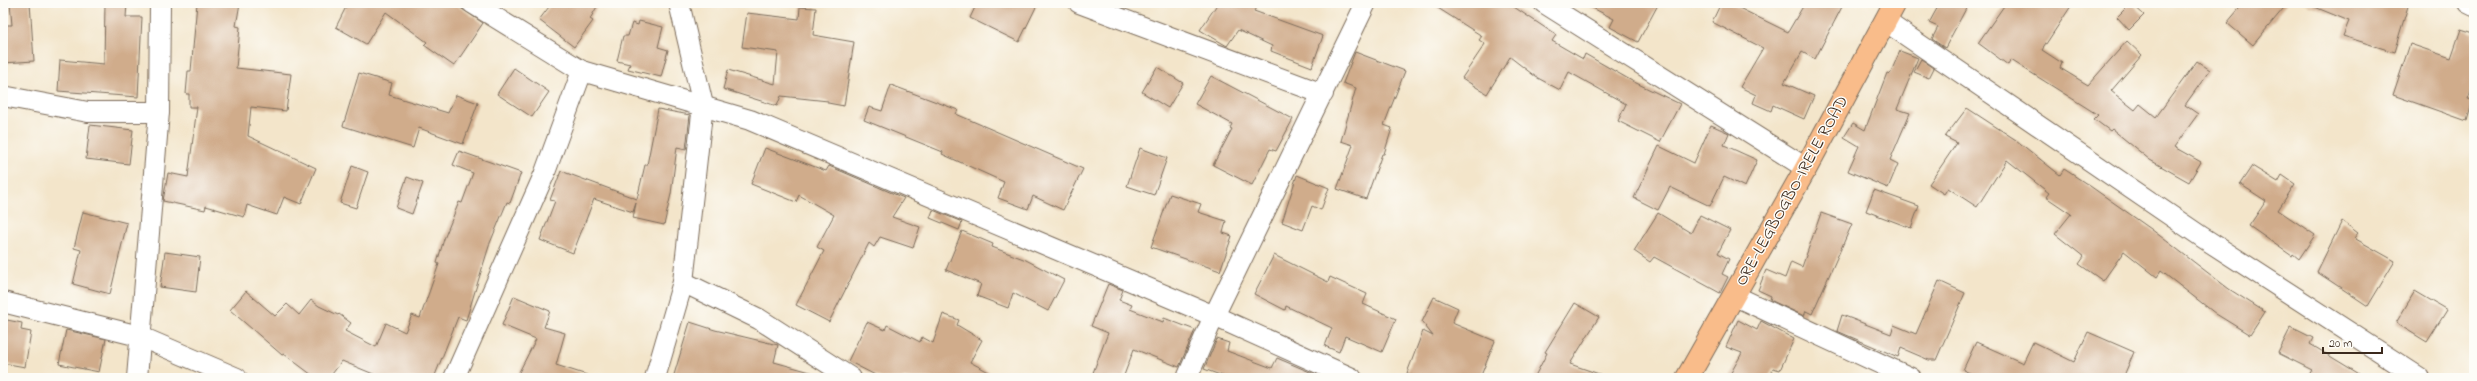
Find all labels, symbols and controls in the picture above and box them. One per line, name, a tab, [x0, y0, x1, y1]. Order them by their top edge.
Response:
street label: ORE-LEGBOGBO-IRELE ROAD	[1729, 91, 1855, 291]
scale bar	[2323, 329, 2382, 355]
text: 20 m	[2329, 335, 2352, 353]

